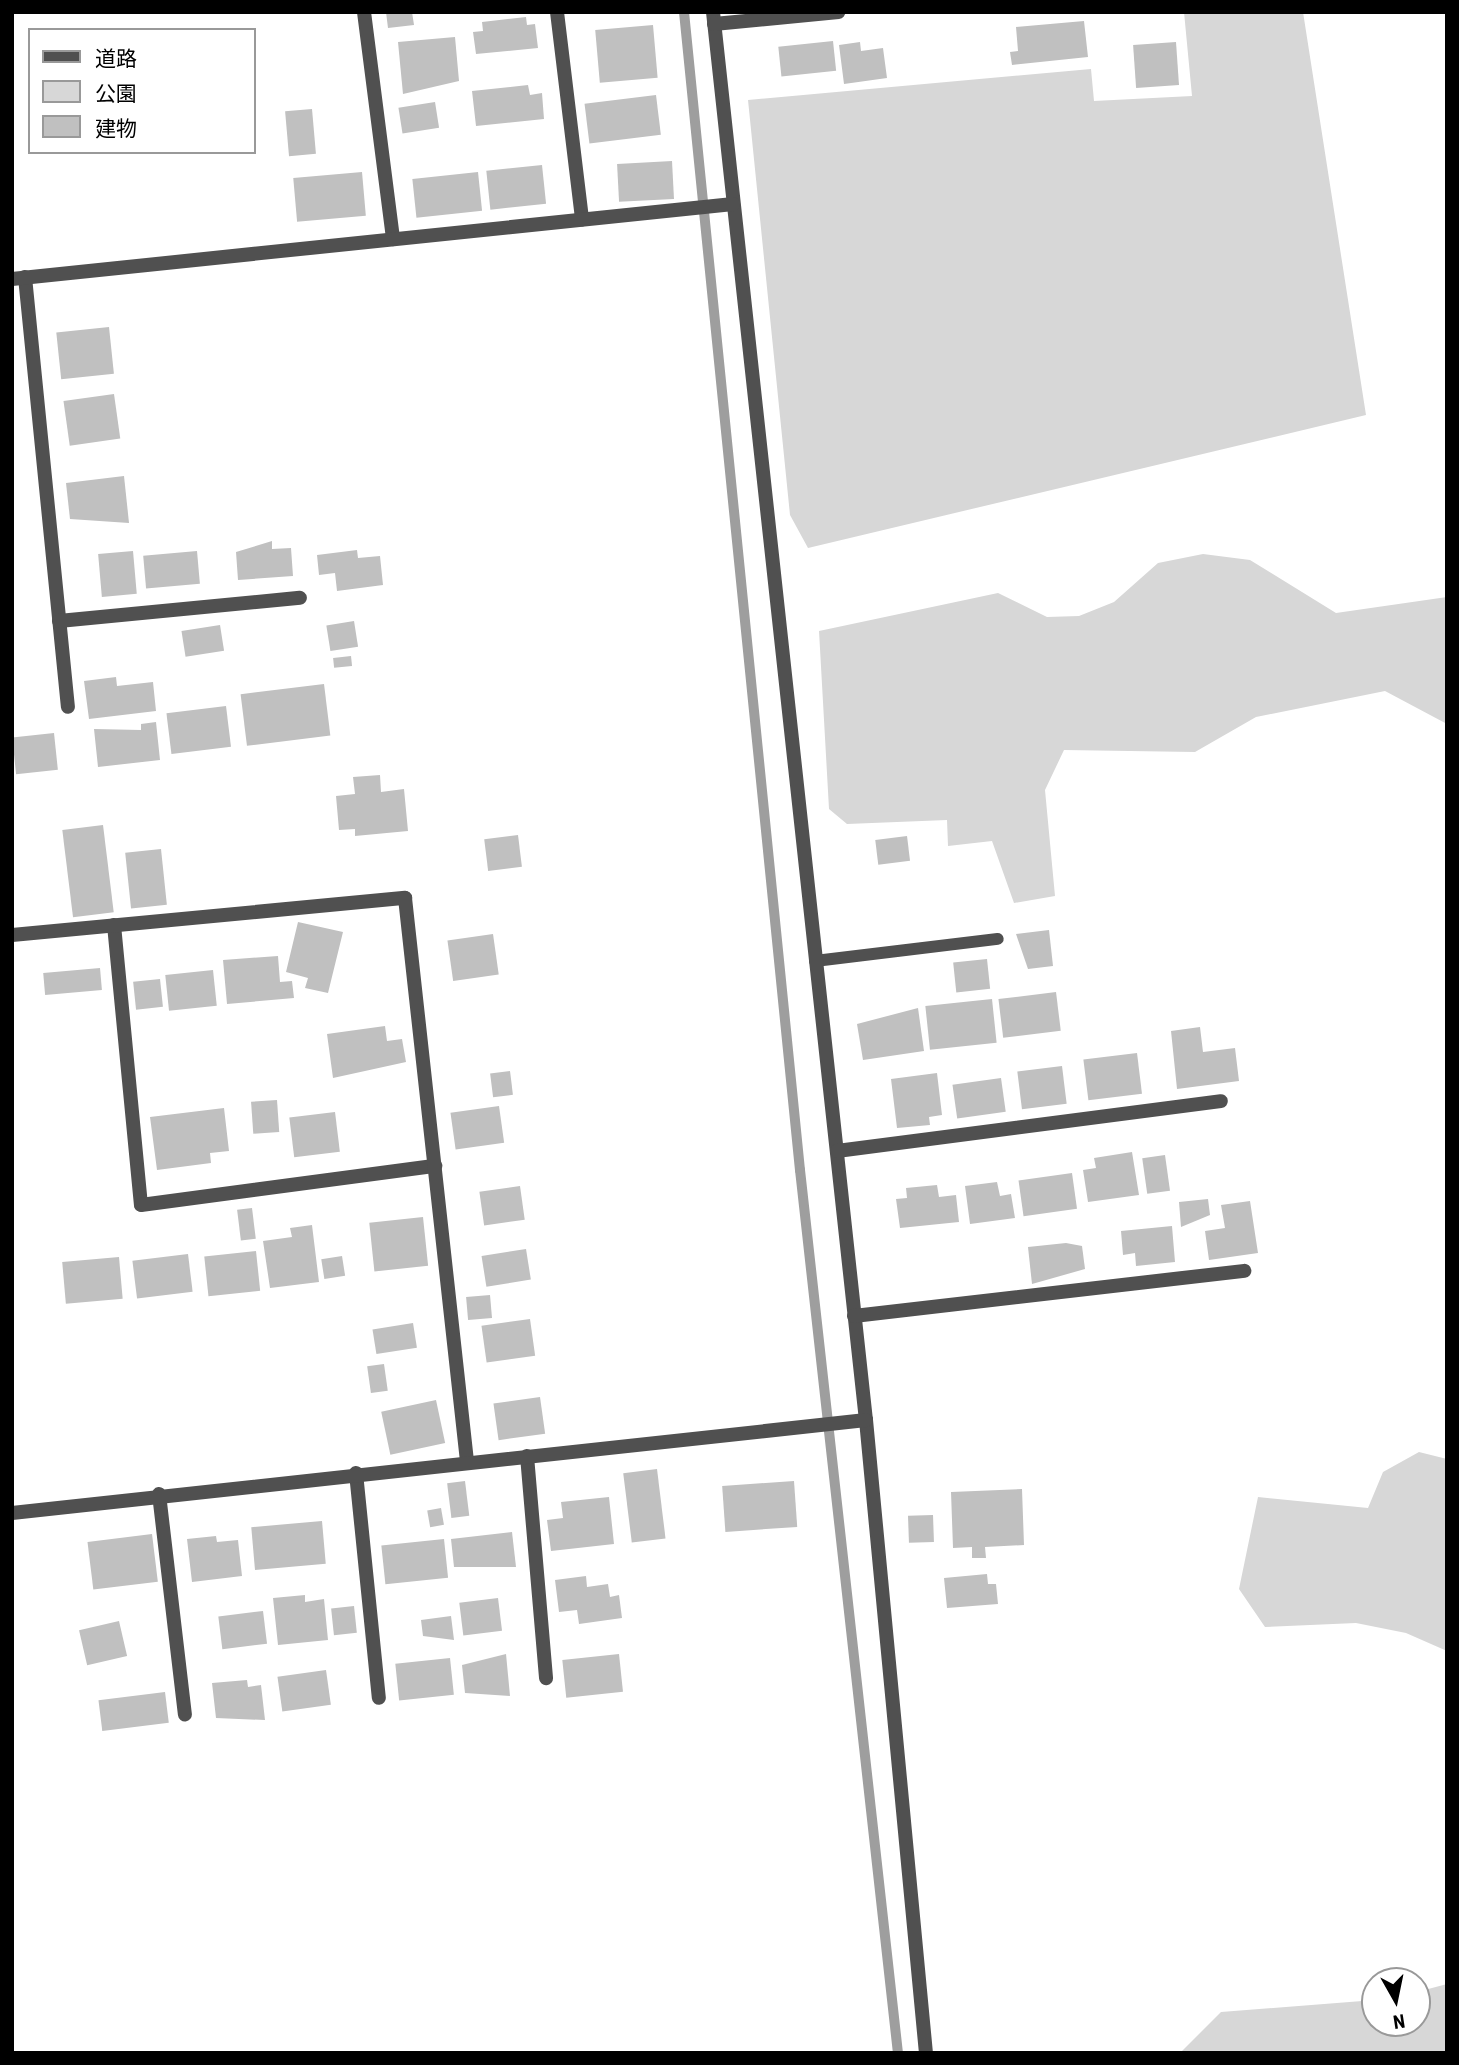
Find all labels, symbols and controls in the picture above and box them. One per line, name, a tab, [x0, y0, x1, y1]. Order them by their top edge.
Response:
legend	[28, 28, 256, 154]
text: 道路	[95, 47, 137, 71]
text: 公園	[95, 82, 137, 106]
text: 建物	[95, 117, 137, 141]
north arrow	[1361, 1967, 1431, 2037]
text: N	[1392, 2009, 1407, 2034]

